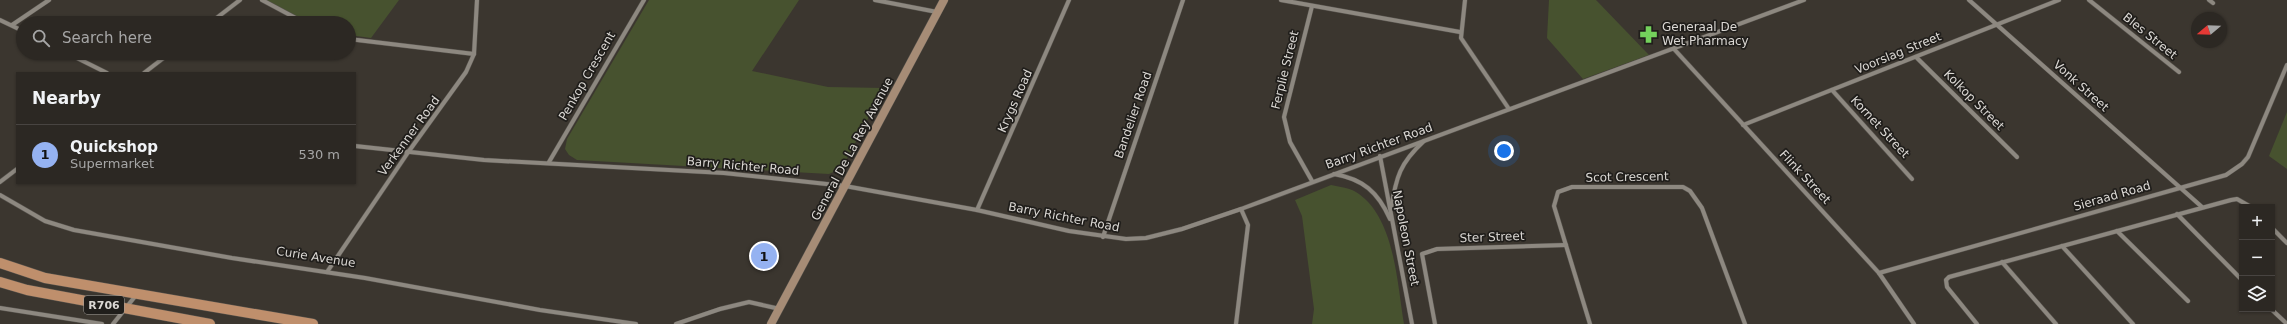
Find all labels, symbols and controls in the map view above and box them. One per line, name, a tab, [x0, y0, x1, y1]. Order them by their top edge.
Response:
street label: Bles Street	[2120, 10, 2180, 62]
north arrow	[2191, 12, 2227, 48]
search box	[16, 16, 356, 60]
place label: Generaal De Wet Pharmacy	[1662, 20, 1749, 48]
pharmacy icon: Generaal De Wet Pharmacy	[1639, 24, 1659, 44]
icon: search	[30, 27, 52, 49]
text: Search here	[62, 29, 152, 47]
street label: Penkop Crescent	[556, 29, 618, 123]
street label: Ferplie Street	[1268, 29, 1302, 111]
street label: Voorslag Street	[1853, 29, 1943, 77]
street label: Vonk Street	[2051, 58, 2112, 115]
street label: Krygs Road	[995, 67, 1035, 135]
street label: Kolkop Street	[1941, 67, 2007, 133]
street label: Bandelier Road	[1112, 70, 1154, 160]
street label: General De La Rey Avenue	[808, 75, 896, 223]
text: Nearby	[32, 88, 101, 108]
street label: Verkenner Road	[375, 93, 443, 179]
street label: Kornet Street	[1848, 93, 1912, 161]
street label: Barry Richter Road	[1324, 120, 1434, 172]
text: Quickshop	[70, 138, 158, 156]
your location	[1494, 141, 1514, 161]
text: 1	[40, 147, 50, 162]
text: 530 m	[298, 147, 340, 162]
street label: Flink Street	[1777, 147, 1834, 207]
street label: Barry Richter Road	[686, 154, 800, 178]
text: Supermarket	[70, 156, 154, 171]
street label: Scot Crescent	[1585, 169, 1669, 185]
street label: Sieraad Road	[2072, 178, 2152, 214]
street label: Napoleon Street	[1390, 189, 1422, 287]
street label: Barry Richter Road	[1007, 199, 1121, 235]
map controls	[2239, 204, 2275, 312]
button: +	[2239, 204, 2275, 240]
street label: Ster Street	[1459, 229, 1525, 245]
button: −	[2239, 240, 2275, 276]
pin: 1	[751, 241, 777, 271]
street label: Curie Avenue	[275, 244, 357, 270]
button: layers	[2239, 276, 2275, 312]
road number: R706	[84, 296, 124, 314]

